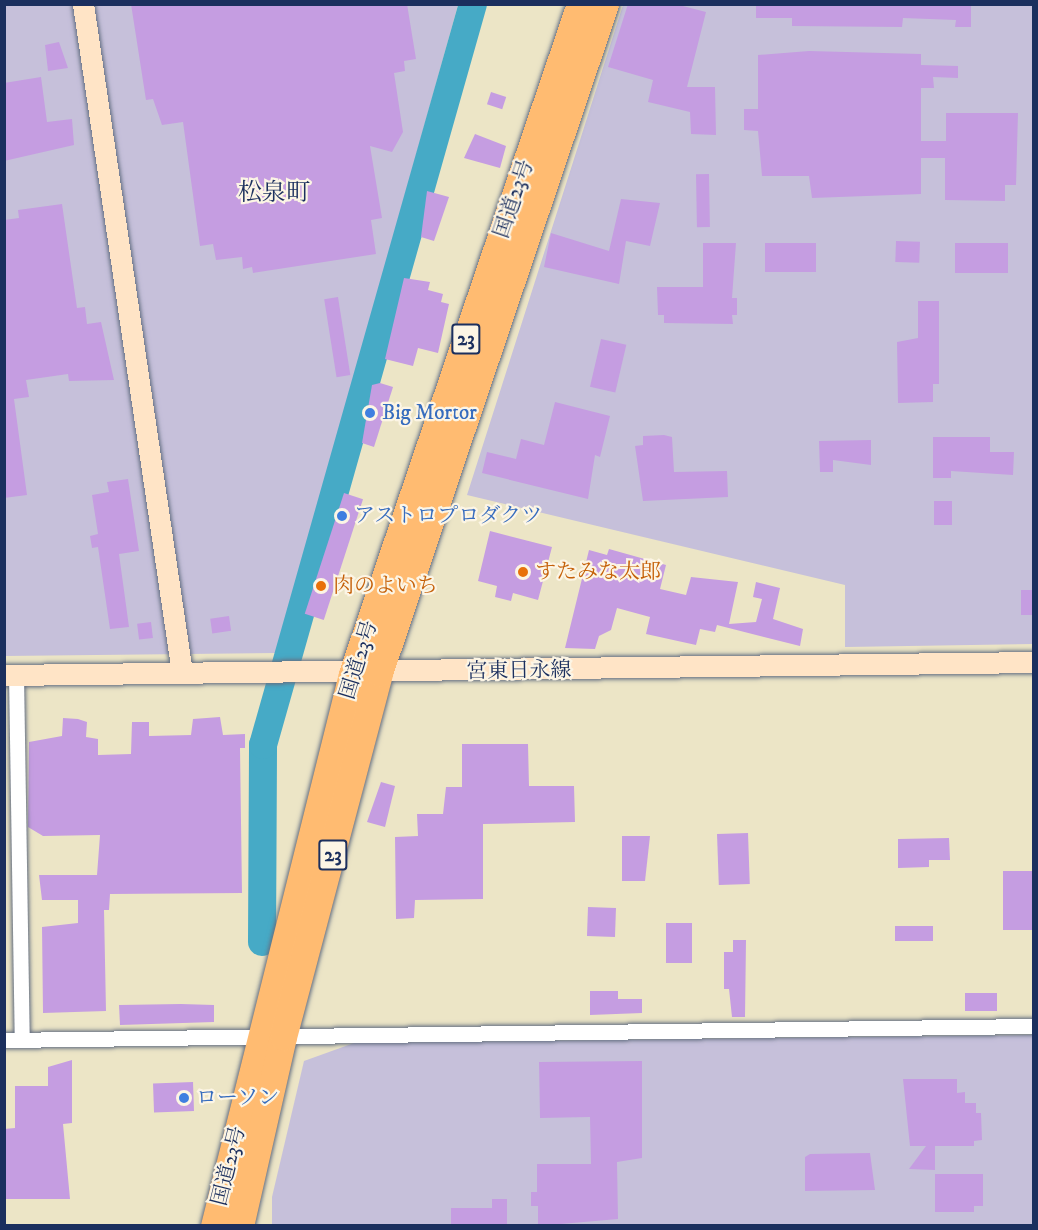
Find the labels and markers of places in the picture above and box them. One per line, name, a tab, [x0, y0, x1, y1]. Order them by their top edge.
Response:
place label: Big Mortor	[382, 400, 477, 426]
marker: Big Mortor	[363, 406, 377, 420]
place label: アストロプロダクツ	[354, 503, 543, 529]
marker: アストロプロダクツ	[335, 509, 349, 523]
place label: すたみな太郎	[535, 559, 661, 585]
marker: すたみな太郎	[516, 565, 530, 579]
place label: 肉のよいち	[333, 573, 438, 599]
marker: 肉のよいち	[314, 579, 328, 593]
place label: ローソン	[196, 1085, 280, 1111]
marker: ローソン	[177, 1091, 191, 1105]

